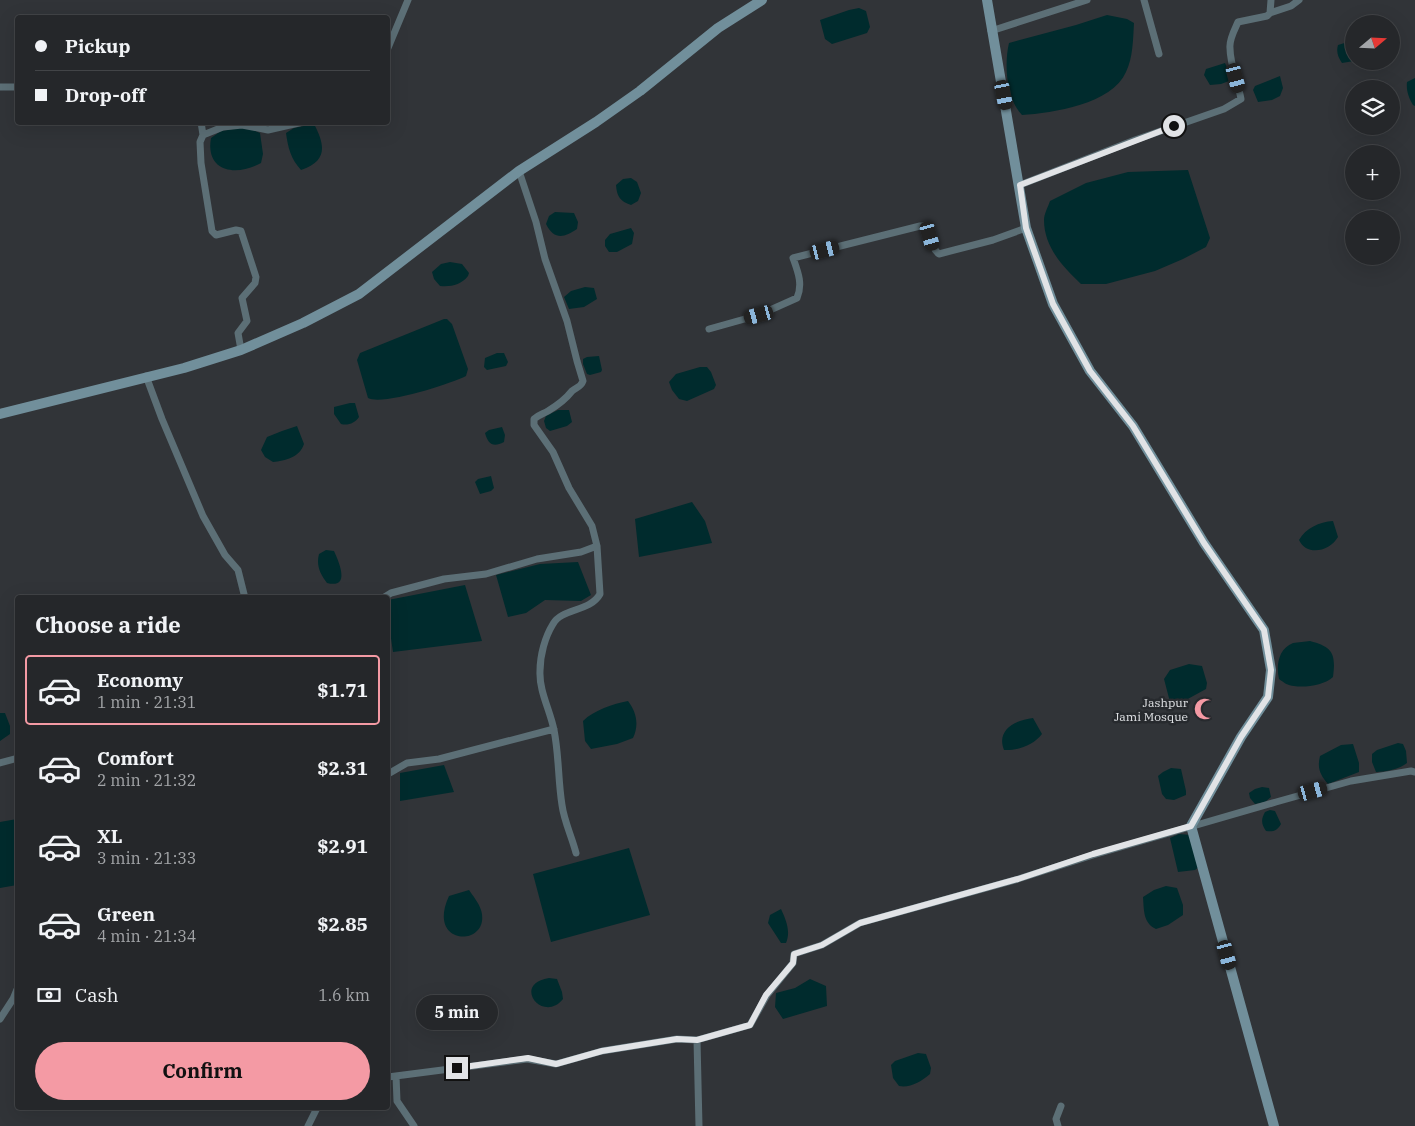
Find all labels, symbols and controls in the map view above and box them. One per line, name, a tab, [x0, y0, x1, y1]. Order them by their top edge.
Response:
north arrow	[1345, 15, 1400, 70]
map controls	[1345, 15, 1400, 265]
text: Pickup	[65, 34, 130, 58]
car	[1224, 62, 1247, 94]
car	[993, 79, 1014, 111]
button: layers	[1345, 80, 1400, 135]
text: Drop-off	[65, 83, 146, 107]
route start	[1163, 115, 1185, 137]
button: +	[1345, 145, 1400, 200]
button: −	[1345, 210, 1400, 265]
car	[918, 220, 941, 252]
car	[808, 239, 841, 261]
car	[742, 304, 775, 326]
text: Choose a ride	[35, 610, 181, 639]
icon: car	[37, 668, 82, 713]
text: Economy	[97, 668, 183, 692]
text: $1.71	[317, 678, 368, 702]
text: 1 min · 21:31	[97, 692, 196, 712]
place label: Jashpur Jami Mosque	[1114, 695, 1189, 724]
mosque icon: Jashpur Jami Mosque	[1192, 696, 1218, 722]
icon: car	[37, 746, 82, 791]
text: Comfort	[97, 746, 174, 770]
text: $2.31	[317, 756, 368, 780]
text: 2 min · 21:32	[97, 770, 196, 790]
car	[1296, 780, 1329, 802]
icon: car	[37, 824, 82, 869]
text: XL	[97, 824, 123, 848]
text: $2.91	[317, 834, 368, 858]
text: 3 min · 21:33	[97, 848, 196, 868]
icon: car	[37, 902, 82, 947]
text: Green	[97, 902, 155, 926]
text: $2.85	[317, 912, 368, 936]
text: 4 min · 21:34	[97, 926, 196, 946]
car	[1215, 939, 1238, 971]
icon: cash	[35, 981, 63, 1009]
text: Cash	[75, 983, 119, 1007]
text: 1.6 km	[318, 985, 370, 1005]
callout: 5 min	[416, 996, 498, 1030]
text: 5 min	[435, 1002, 479, 1022]
button: Confirm	[35, 1042, 370, 1100]
route end	[446, 1057, 468, 1079]

